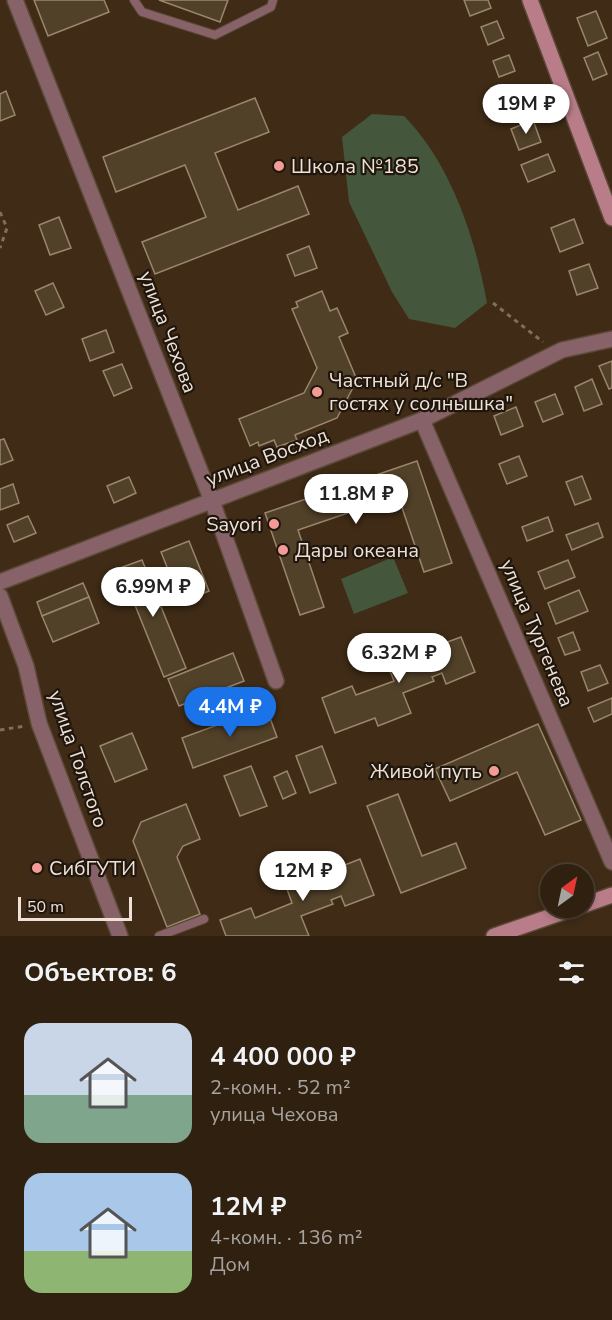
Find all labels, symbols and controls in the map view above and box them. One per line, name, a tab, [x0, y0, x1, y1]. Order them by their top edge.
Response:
pin: 19M ₽	[484, 84, 568, 135]
text: 19M ₽	[497, 90, 555, 117]
place label: Школа №185	[291, 153, 419, 180]
marker: Школа №185	[272, 159, 286, 173]
street label: улица Чехова	[132, 267, 204, 397]
place label: Частный д/c "В гостях у солнышка"	[329, 367, 513, 417]
marker: Частный д/c "В гостях у солнышка"	[310, 385, 324, 399]
street label: улица Восход	[202, 421, 332, 493]
pin: 11.8M ₽	[301, 474, 411, 525]
text: 11.8M ₽	[318, 480, 394, 507]
place label: Sayori	[206, 511, 262, 538]
marker: Sayori	[267, 517, 281, 531]
place label: Дары океана	[295, 537, 419, 564]
marker: Дары океана	[276, 543, 290, 557]
street label: улица Тургенева	[494, 555, 580, 711]
pin: 6.99M ₽	[98, 567, 208, 618]
text: 6.99M ₽	[115, 573, 191, 600]
pin: 6.32M ₽	[344, 633, 454, 684]
text: 6.32M ₽	[361, 639, 437, 666]
street label: улица Толстого	[42, 687, 114, 831]
pin: 4.4M ₽	[181, 687, 279, 738]
text: 4.4M ₽	[198, 693, 262, 720]
place label: Живой путь	[370, 758, 482, 785]
marker: Живой путь	[487, 764, 501, 778]
pin: 12M ₽	[261, 851, 345, 902]
place label: СибГУТИ	[49, 855, 136, 882]
text: 12M ₽	[274, 857, 332, 884]
marker: СибГУТИ	[30, 861, 44, 875]
north arrow	[540, 864, 594, 918]
map controls	[540, 864, 594, 918]
scale bar	[18, 894, 132, 922]
text: 50 m	[27, 896, 64, 918]
text: Объектов: 6	[24, 955, 177, 990]
icon: filters	[555, 956, 588, 989]
text: 4 400 000 ₽	[210, 1039, 356, 1074]
icon: home	[72, 1047, 144, 1119]
text: 2-комн. · 52 m²	[210, 1074, 351, 1101]
text: улица Чехова	[210, 1101, 339, 1128]
text: 12M ₽	[210, 1189, 286, 1224]
icon: home	[72, 1197, 144, 1269]
text: 4-комн. · 136 m²	[210, 1224, 363, 1251]
text: Дом	[210, 1251, 250, 1278]

